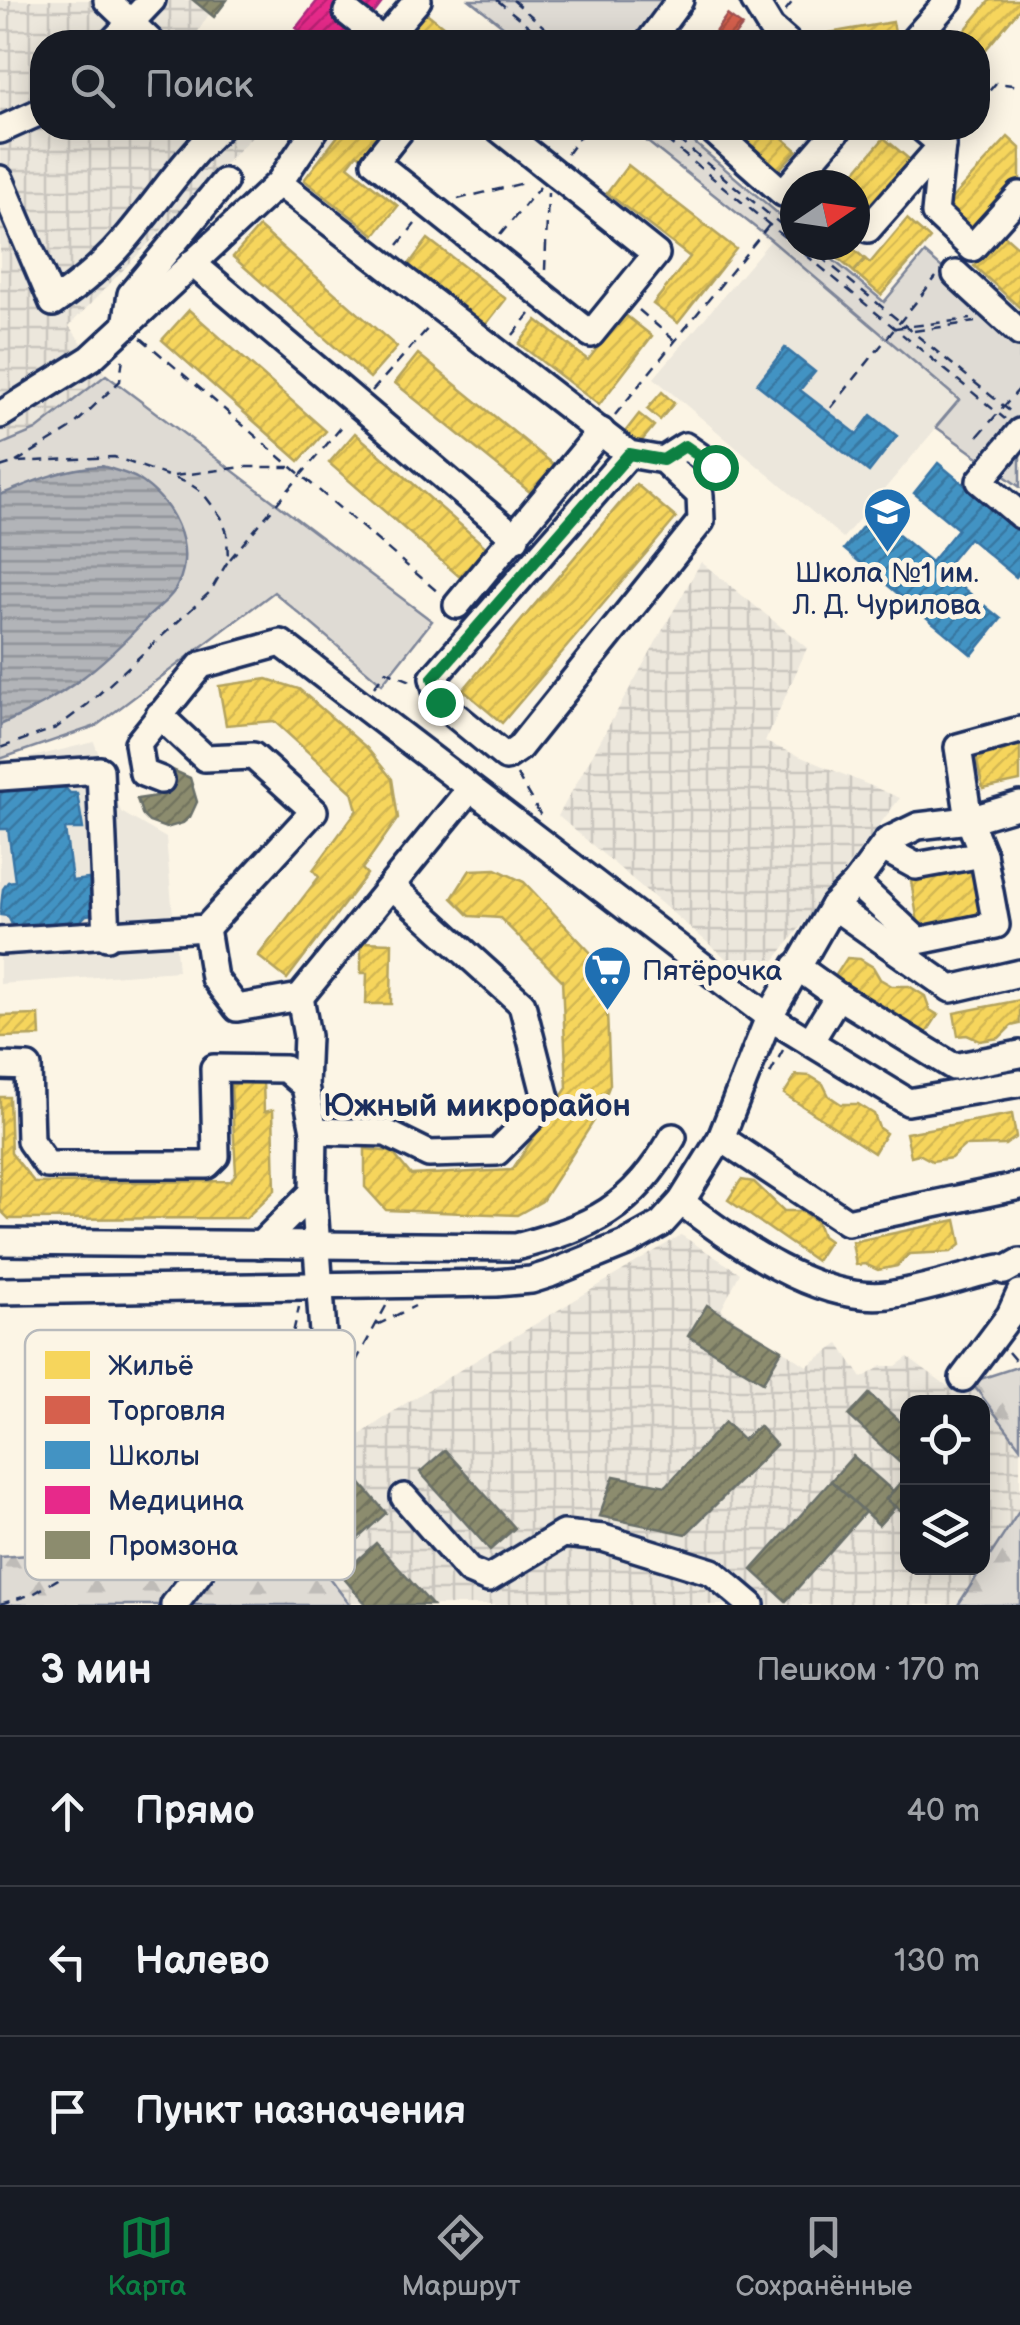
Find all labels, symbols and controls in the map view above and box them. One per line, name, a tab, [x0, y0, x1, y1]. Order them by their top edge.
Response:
search box	[30, 30, 990, 140]
icon: search	[65, 58, 120, 113]
text: Поиск	[145, 63, 253, 108]
north arrow	[780, 170, 870, 260]
route start	[693, 445, 739, 491]
school or university icon: Школа №1 им. Л. Д. Чурилова	[861, 486, 913, 554]
place label: Школа №1 им. Л. Д. Чурилова	[792, 557, 982, 622]
route end	[418, 680, 464, 726]
supermarket icon: Пятёрочка	[581, 944, 633, 1012]
place label: Пятёрочка	[642, 955, 783, 988]
district label: Южный микрорайон	[323, 1087, 631, 1126]
legend	[25, 1330, 355, 1580]
text: Жильё	[108, 1350, 193, 1383]
text: Торговля	[108, 1395, 226, 1428]
map controls	[900, 1395, 990, 1575]
button: locate	[900, 1395, 990, 1485]
text: Школы	[108, 1440, 200, 1473]
text: Медицина	[108, 1485, 245, 1518]
button: layers	[900, 1485, 990, 1575]
text: Промзона	[108, 1530, 239, 1563]
text: 3 мин	[40, 1645, 152, 1696]
text: Пешком · 170 m	[756, 1651, 980, 1690]
icon: ahead	[40, 1784, 95, 1839]
text: Прямо	[135, 1789, 254, 1834]
text: 40 m	[907, 1792, 980, 1831]
icon: left	[40, 1934, 95, 1989]
text: Налево	[135, 1939, 270, 1984]
text: 130 m	[894, 1942, 980, 1981]
icon: arrive	[40, 2084, 95, 2139]
text: Пункт назначения	[135, 2089, 466, 2134]
tab: Карта	[108, 2210, 186, 2303]
tab: Маршрут	[401, 2210, 520, 2303]
tab: Сохранённые	[736, 2210, 912, 2303]

